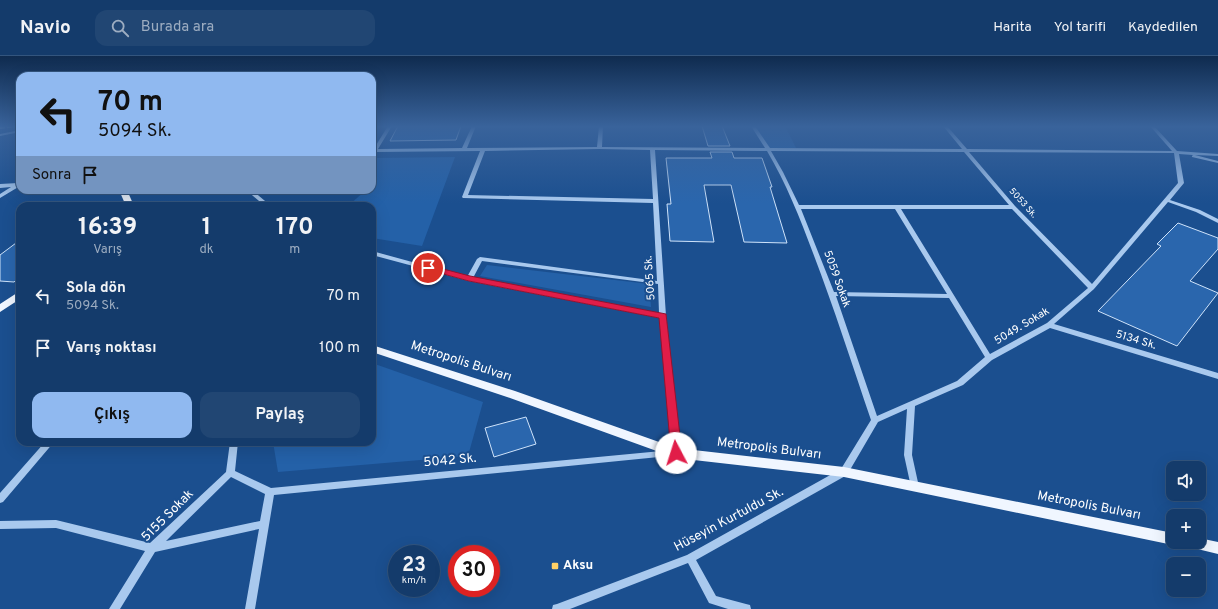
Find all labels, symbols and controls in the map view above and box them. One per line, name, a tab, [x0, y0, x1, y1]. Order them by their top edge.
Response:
search box	[95, 10, 375, 46]
text: Navio	[20, 16, 71, 40]
icon: search	[109, 17, 131, 39]
text: Burada ara	[141, 18, 214, 37]
text: Harita	[993, 19, 1032, 36]
text: Yol tarifi	[1054, 19, 1106, 36]
text: Kaydedilen	[1128, 19, 1198, 36]
text: 70 m	[98, 85, 163, 121]
icon: left	[32, 88, 84, 140]
text: 5094 Sk.	[98, 120, 171, 143]
icon: arrive	[79, 164, 101, 186]
text: Sonra	[32, 166, 71, 185]
street label: 5053 Sk.	[1007, 186, 1039, 220]
text: 16:39	[78, 213, 137, 243]
text: 1	[202, 213, 211, 243]
text: 170	[276, 213, 314, 243]
text: Varış	[93, 242, 122, 258]
text: dk	[199, 242, 214, 258]
text: m	[289, 242, 300, 258]
street label: 5059 Sokak	[820, 249, 854, 309]
pin	[411, 251, 445, 285]
street label: 5065 Sk.	[641, 255, 659, 301]
icon: arrive	[417, 257, 439, 279]
text: Sola dön	[66, 279, 126, 298]
icon: left	[32, 285, 54, 307]
text: 70 m	[327, 287, 360, 306]
text: 5094 Sk.	[66, 298, 119, 314]
street label: 5049. Sokak	[992, 304, 1052, 348]
street label: 5134 Sk.	[1114, 327, 1158, 353]
icon: arrive	[32, 337, 54, 359]
street label: Metropolis Bulvarı	[408, 338, 514, 386]
text: Varış noktası	[66, 339, 157, 358]
text: 100 m	[319, 339, 360, 358]
button: Çıkış	[32, 392, 192, 438]
button: Paylaş	[200, 392, 360, 438]
position arrow	[655, 432, 697, 474]
street label: Metropolis Bulvarı	[716, 435, 822, 463]
street label: 5042 Sk.	[423, 451, 477, 471]
map controls	[1166, 461, 1206, 597]
button: sound	[1166, 461, 1206, 501]
street label: Hüseyin Kurtuldu Sk.	[672, 484, 786, 556]
street label: 5155 Sokak	[139, 486, 198, 545]
street label: Metropolis Bulvarı	[1036, 488, 1142, 524]
button: +	[1166, 509, 1206, 549]
speed limit sign: 30	[448, 545, 500, 597]
text: 23	[402, 553, 426, 579]
button: −	[1166, 557, 1206, 597]
place label: Aksu	[563, 558, 593, 574]
marker: Aksu	[550, 561, 560, 571]
text: km/h	[402, 574, 426, 587]

